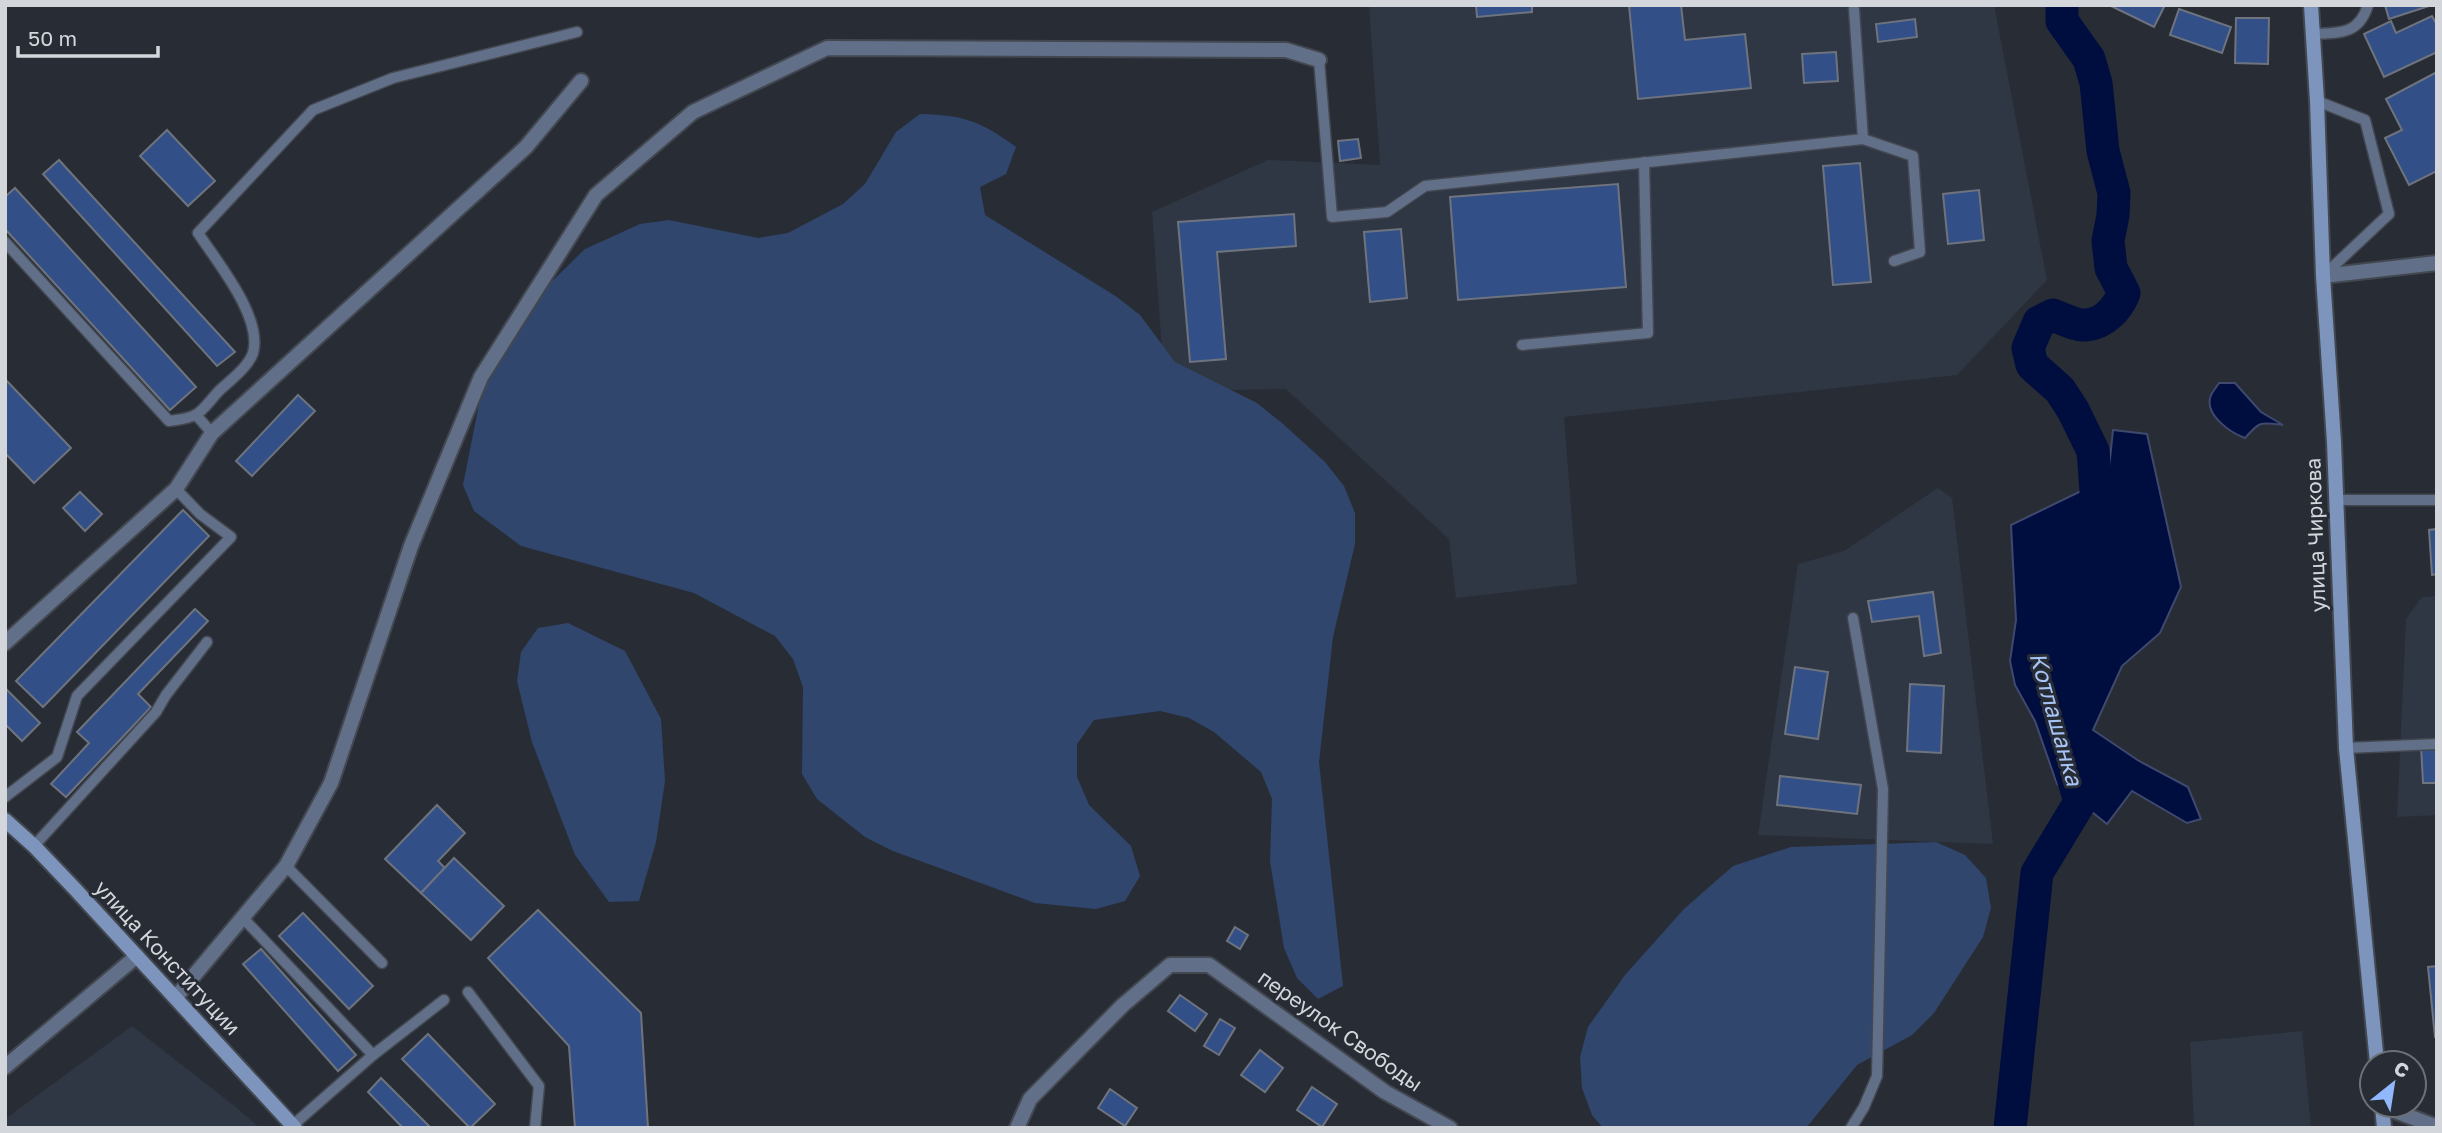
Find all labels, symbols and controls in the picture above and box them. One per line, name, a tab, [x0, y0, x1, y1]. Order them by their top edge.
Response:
scale bar	[18, 14, 158, 58]
text: 50 m	[28, 25, 77, 51]
street label: улица Чиркова	[2299, 457, 2331, 613]
water label: Котлашанка	[2025, 649, 2090, 790]
street label: улица Конституции	[89, 875, 246, 1040]
street label: переулок Свободы	[1253, 964, 1428, 1097]
north arrow	[2358, 1049, 2428, 1119]
text: С	[2390, 1056, 2413, 1082]

